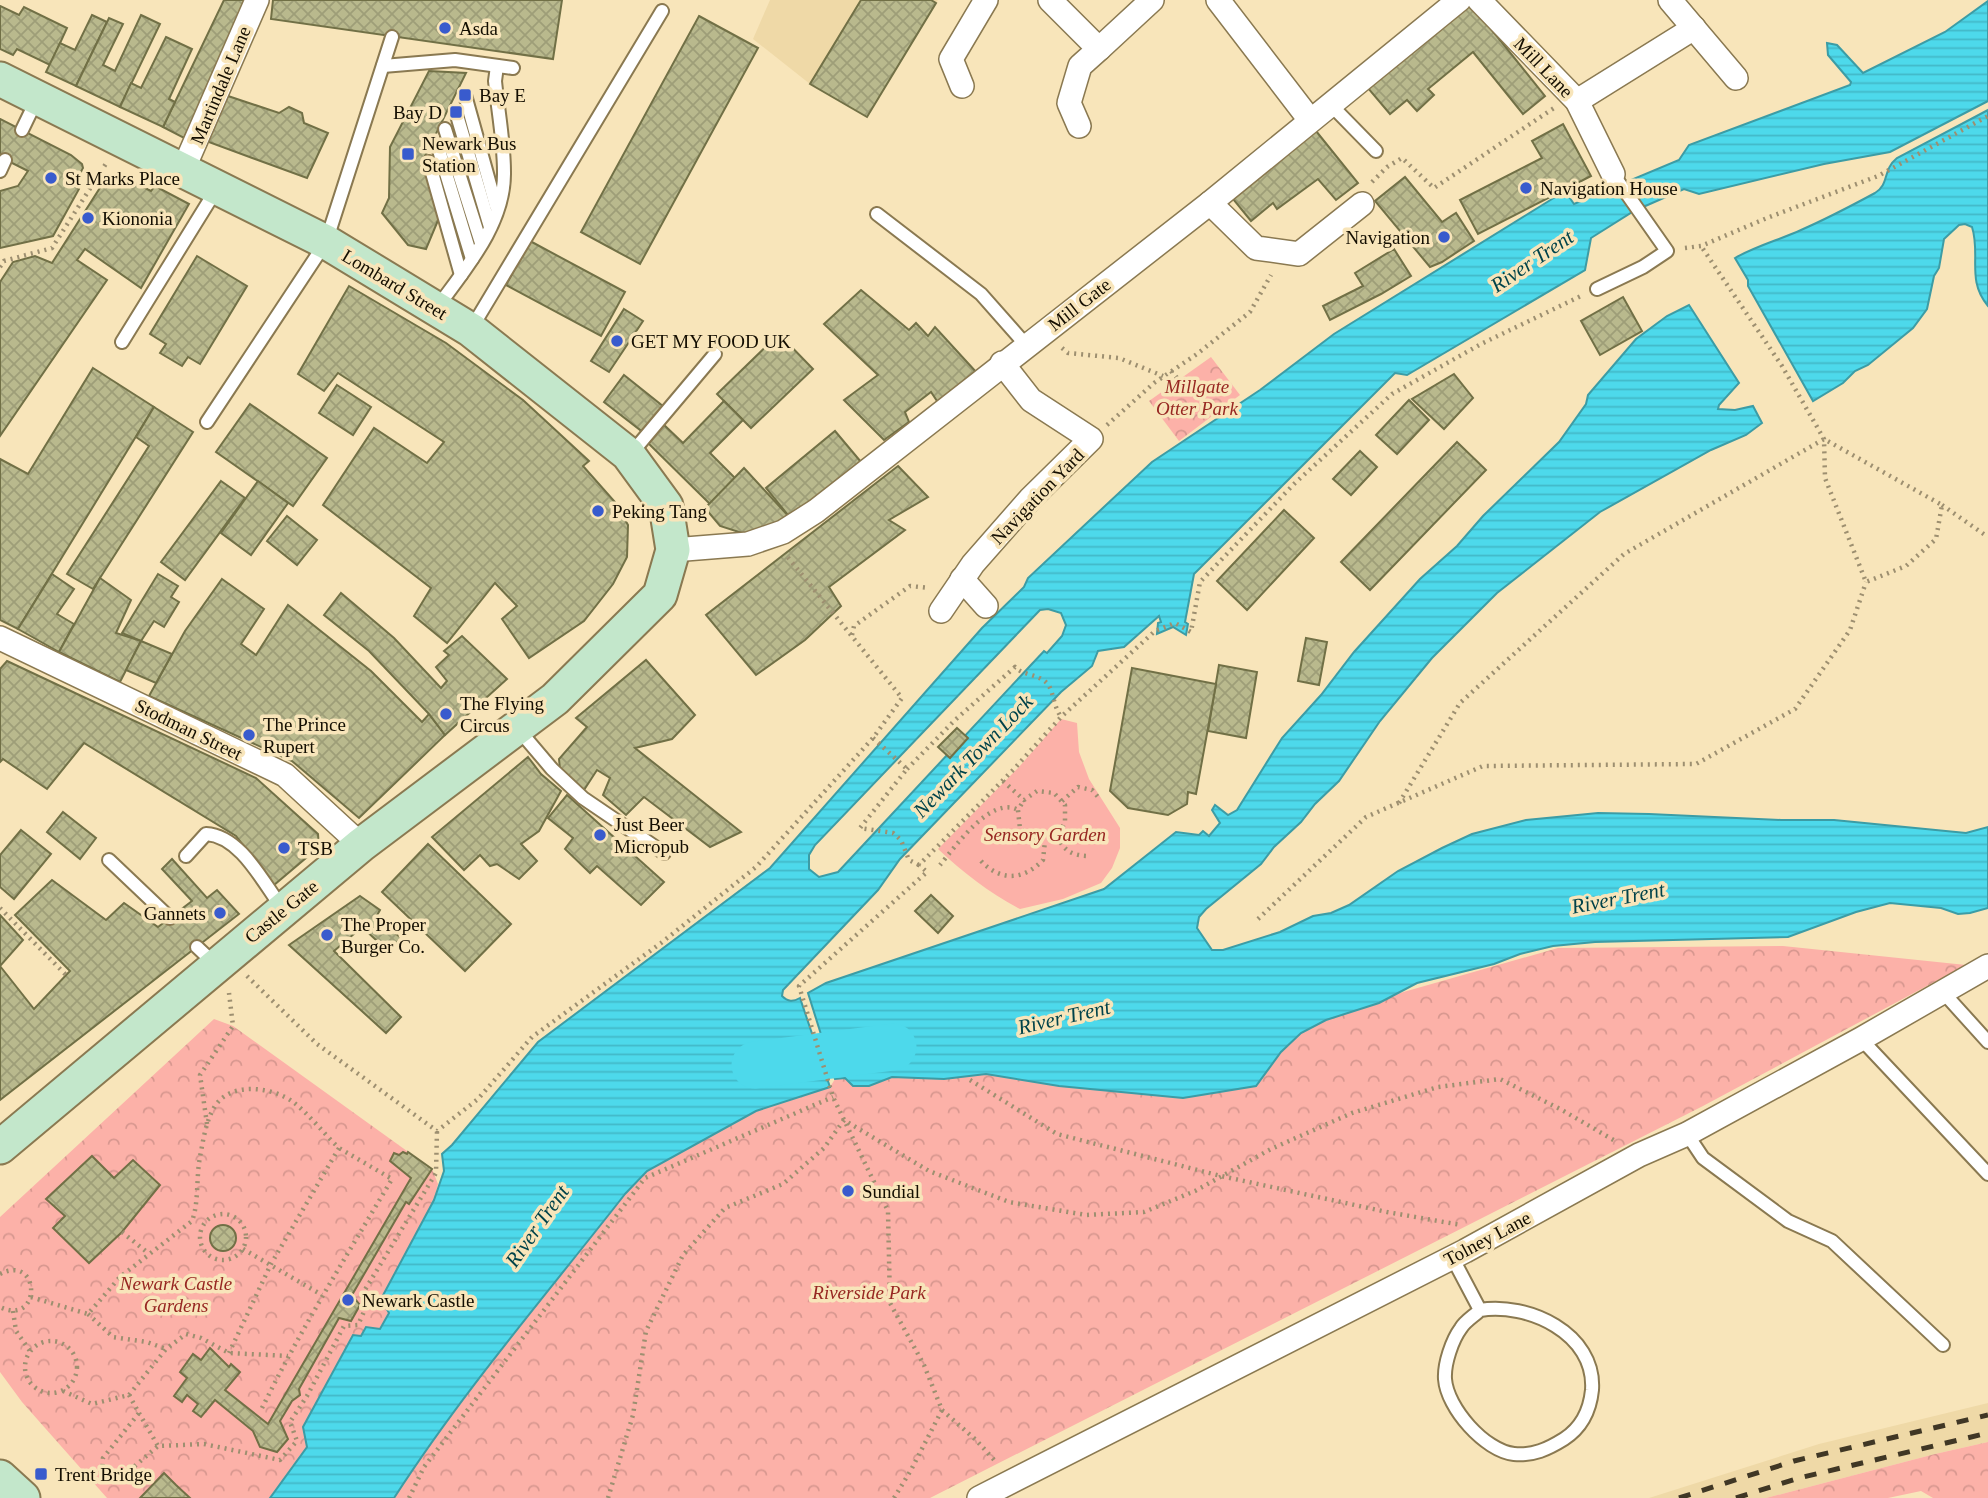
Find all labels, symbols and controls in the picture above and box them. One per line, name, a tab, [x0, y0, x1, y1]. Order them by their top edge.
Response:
place label: Asda	[459, 18, 499, 39]
marker: Asda	[437, 20, 453, 36]
street label: Martindale Lane	[186, 23, 255, 147]
street label: Mill Lane	[1510, 33, 1577, 102]
place label: Bay E	[479, 85, 526, 106]
marker: Bay E	[457, 87, 473, 103]
place label: Bay D	[393, 102, 442, 123]
marker: Bay D	[448, 104, 464, 120]
place label: Newark Bus Station	[422, 133, 516, 176]
marker: Newark Bus Station	[400, 146, 416, 162]
place label: St Marks Place	[65, 168, 180, 189]
marker: St Marks Place	[43, 170, 59, 186]
place label: Navigation House	[1540, 178, 1678, 199]
marker: Navigation House	[1518, 180, 1534, 196]
place label: Kiononia	[102, 208, 173, 229]
marker: Kiononia	[80, 210, 96, 226]
water label: River Trent	[1485, 224, 1579, 298]
place label: Navigation	[1346, 227, 1430, 248]
marker: Navigation	[1436, 229, 1452, 245]
street label: Lombard Street	[338, 245, 452, 324]
street label: Mill Gate	[1044, 274, 1115, 335]
place label: GET MY FOOD UK	[631, 331, 791, 352]
marker: GET MY FOOD UK	[609, 333, 625, 349]
park label: Millgate Otter Park	[1156, 376, 1238, 419]
street label: Navigation Yard	[987, 444, 1089, 548]
place label: Peking Tang	[612, 501, 707, 522]
marker: Peking Tang	[590, 503, 606, 519]
water label: Newark Town Lock	[908, 689, 1038, 823]
place label: The Flying Circus	[460, 693, 544, 736]
street label: Stodman Street	[132, 694, 246, 765]
marker: The Flying Circus	[438, 706, 454, 722]
place label: The Prince Rupert	[263, 714, 346, 757]
marker: The Prince Rupert	[241, 727, 257, 743]
place label: Just Beer Micropub	[614, 814, 689, 857]
park label: Sensory Garden	[984, 824, 1106, 845]
marker: Just Beer Micropub	[592, 827, 608, 843]
place label: TSB	[298, 838, 333, 859]
marker: TSB	[276, 840, 292, 856]
street label: Castle Gate	[240, 876, 322, 947]
water label: River Trent	[1568, 877, 1668, 919]
place label: Gannets	[144, 903, 206, 924]
marker: Gannets	[212, 905, 228, 921]
place label: The Proper Burger Co.	[341, 914, 427, 957]
marker: The Proper Burger Co.	[319, 927, 335, 943]
water label: River Trent	[1014, 994, 1114, 1040]
water label: River Trent	[500, 1180, 575, 1272]
place label: Sundial	[862, 1181, 920, 1202]
marker: Sundial	[840, 1183, 856, 1199]
street label: Tolney Lane	[1440, 1207, 1534, 1270]
park label: Newark Castle Gardens	[119, 1273, 232, 1316]
park label: Riverside Park	[811, 1282, 926, 1303]
place label: Newark Castle	[362, 1290, 474, 1311]
marker: Newark Castle	[340, 1292, 356, 1308]
place label: Trent Bridge	[55, 1464, 152, 1485]
marker: Trent Bridge	[33, 1466, 49, 1482]

